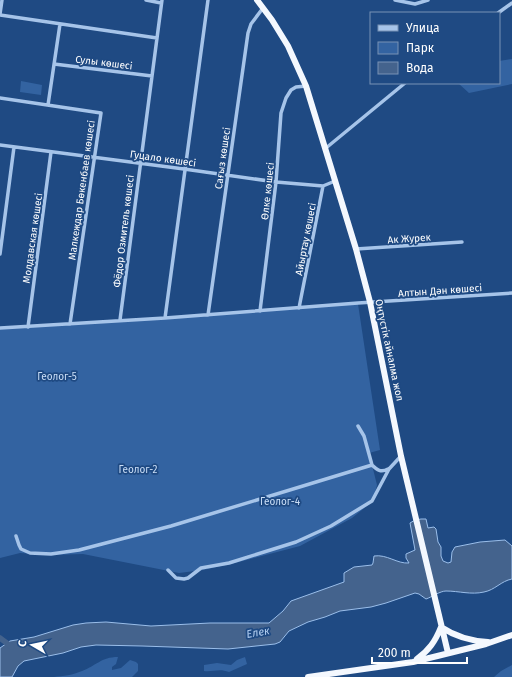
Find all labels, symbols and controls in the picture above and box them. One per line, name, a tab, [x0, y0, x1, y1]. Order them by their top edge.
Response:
legend	[370, 12, 500, 84]
text: Улица	[406, 21, 440, 35]
text: Парк	[406, 41, 435, 55]
street label: Сулы көшесі	[75, 53, 133, 72]
text: Вода	[406, 61, 433, 75]
street label: Малкеждар Бөкенбаев көшесі	[65, 119, 98, 261]
street label: Сағыз көшесі	[212, 126, 233, 190]
street label: Гуцало көшесі	[129, 147, 197, 170]
street label: Өлке көшесі	[258, 161, 277, 220]
street label: Фёдор Озмитель көшесі	[110, 174, 137, 288]
street label: Молдавская көшесі	[20, 192, 45, 284]
street label: Айыртау көшесі	[292, 202, 319, 277]
street label: Ак Журек	[387, 231, 432, 246]
street label: Алтын Дән көшесі	[398, 281, 483, 300]
street label: Оңтүстік айналма жол	[372, 298, 407, 402]
park label: Геолог-5	[37, 371, 77, 383]
park label: Геолог-2	[118, 464, 158, 476]
park label: Геолог-4	[260, 496, 301, 508]
water label: Елек	[245, 624, 271, 641]
north arrow	[12, 625, 52, 665]
text: С	[16, 639, 30, 648]
scale bar	[372, 639, 467, 665]
text: 200 m	[378, 646, 411, 660]

